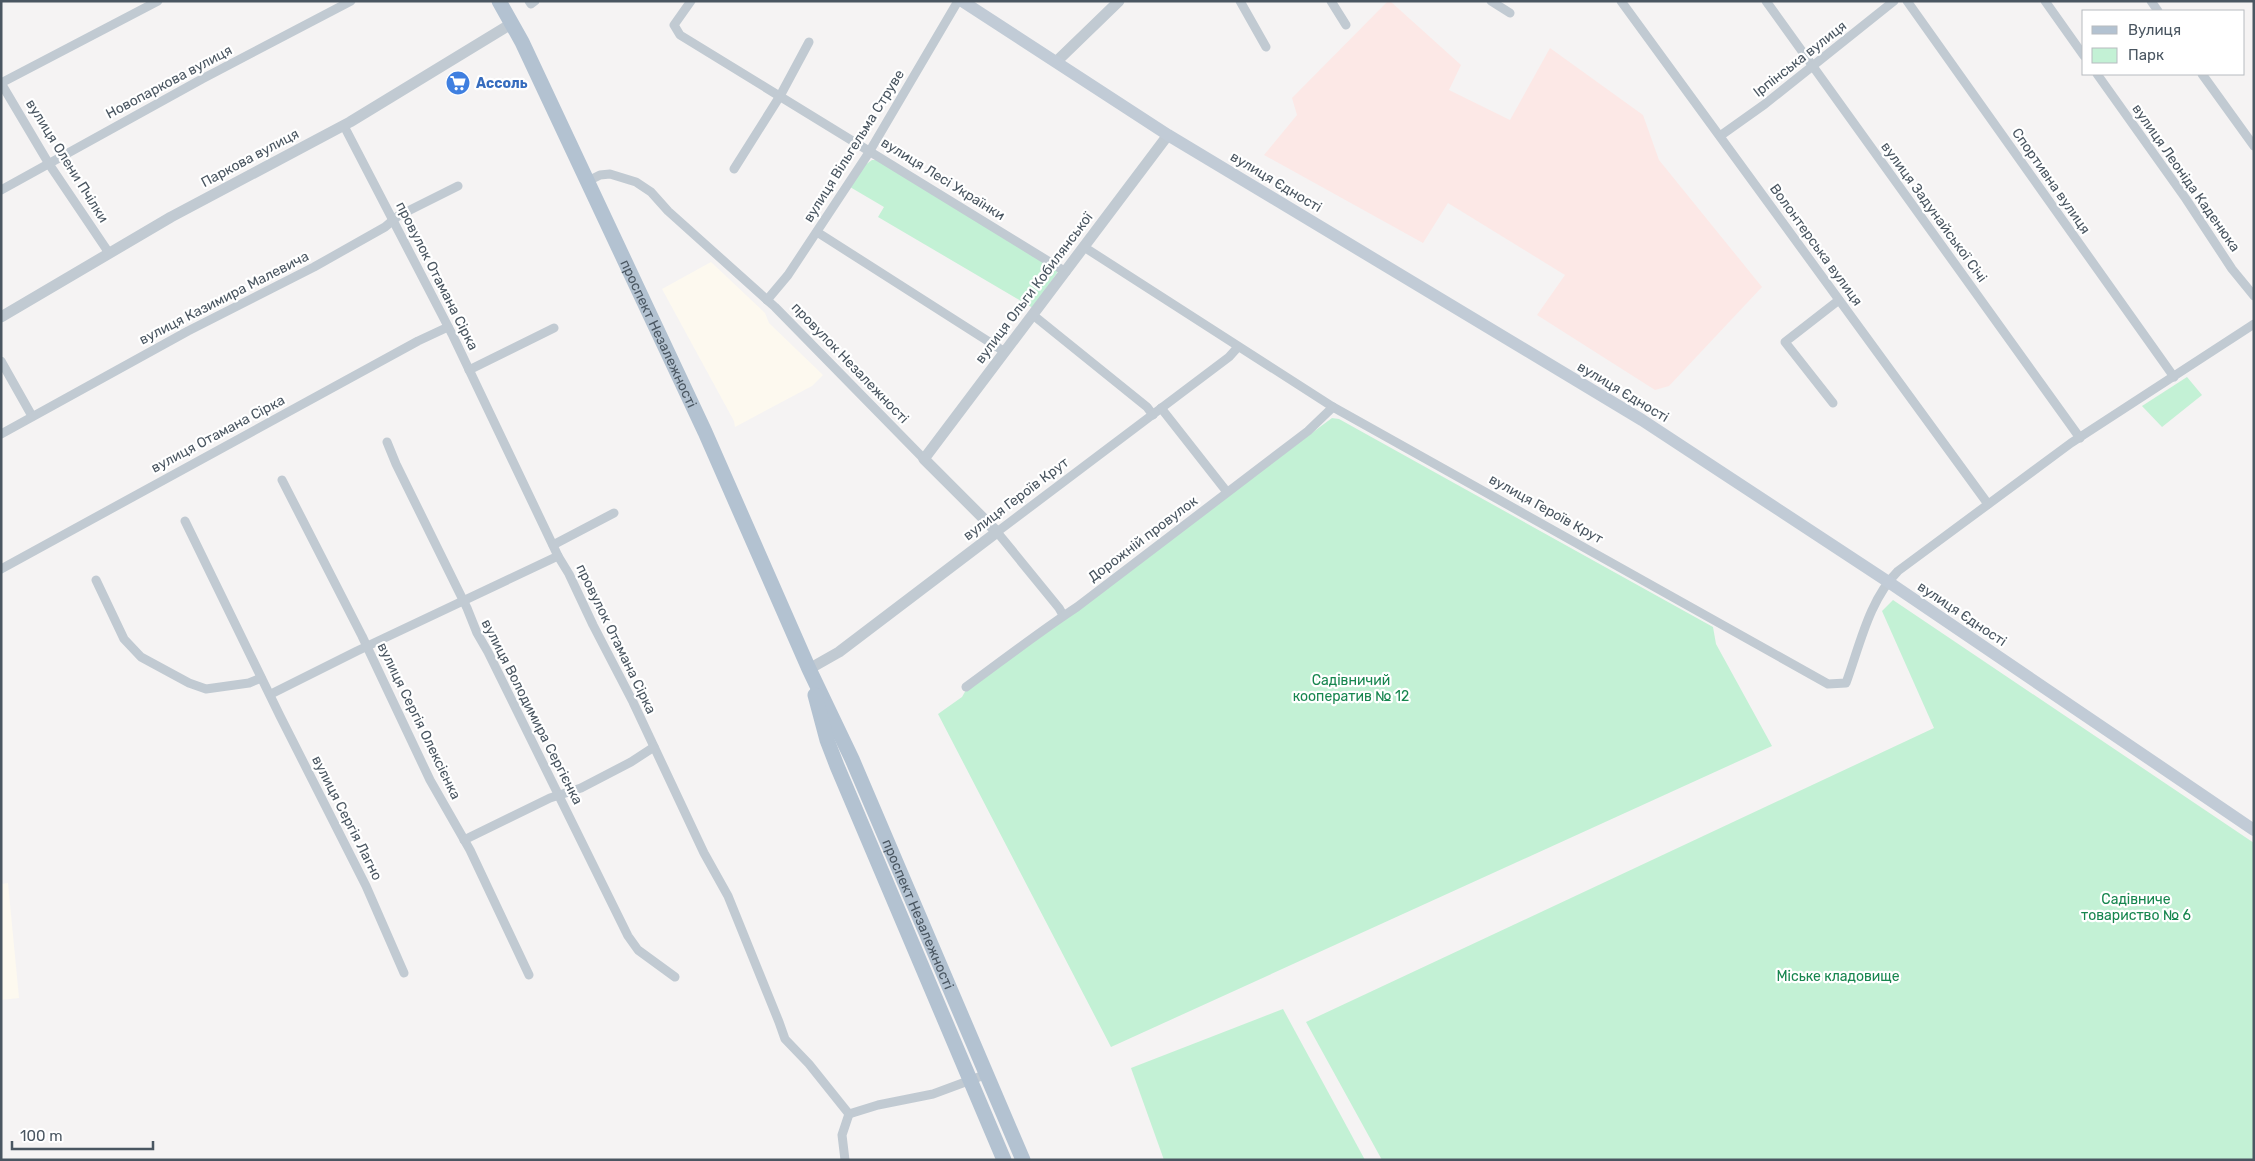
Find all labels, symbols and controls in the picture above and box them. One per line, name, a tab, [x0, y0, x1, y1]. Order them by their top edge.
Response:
legend	[2082, 10, 2245, 75]
street label: Ірпінська вулиця	[1750, 17, 1850, 101]
text: Вулиця	[2128, 21, 2181, 39]
street label: Новопаркова вулиця	[103, 42, 235, 122]
text: Парк	[2128, 46, 2164, 64]
street label: вулиця Вільгельма Струве	[800, 66, 908, 225]
supermarket icon: Ассоль	[445, 70, 471, 96]
place label: Ассоль	[476, 75, 528, 92]
street label: вулиця Олени Пчілки	[22, 96, 112, 226]
street label: вулиця Леоніда Каденюка	[2128, 101, 2244, 255]
street label: Паркова вулиця	[198, 125, 302, 191]
street label: Спортивна вулиця	[2008, 125, 2094, 237]
street label: вулиця Лесі Українки	[878, 134, 1008, 224]
street label: вулиця Задунайської Січі	[1877, 139, 1991, 285]
street label: вулиця Єдності	[1227, 148, 1325, 216]
street label: Волонтерська вулиця	[1766, 181, 1866, 309]
street label: провулок Отамана Сірка	[392, 199, 482, 353]
street label: вулиця Ольги Кобилянської	[972, 209, 1097, 367]
street label: вулиця Казимира Малевича	[136, 248, 312, 348]
street label: проспект Незалежності	[617, 257, 701, 410]
street label: провулок Незалежності	[788, 299, 912, 427]
street label: вулиця Єдності	[1574, 358, 1672, 426]
street label: вулиця Отамана Сірка	[148, 392, 288, 476]
street label: вулиця Героїв Крут	[960, 454, 1072, 544]
street label: вулиця Героїв Крут	[1486, 471, 1606, 547]
street label: Дорожній провулок	[1085, 492, 1202, 586]
street label: провулок Отамана Сірка	[572, 561, 660, 717]
street label: вулиця Єдності	[1914, 578, 2010, 650]
street label: вулиця Володимира Сергієнка	[478, 616, 586, 808]
street label: вулиця Сергія Олексієнка	[374, 640, 464, 802]
park label: Садівничий кооператив № 12	[1293, 672, 1409, 705]
street label: вулиця Сергія Лагно	[308, 753, 386, 883]
street label: проспект Незалежності	[879, 837, 958, 992]
park label: Садівниче товариство № 6	[2081, 891, 2191, 924]
park label: Міське кладовище	[1776, 968, 1900, 985]
scale bar	[12, 1118, 154, 1150]
text: 100 m	[20, 1127, 62, 1145]

